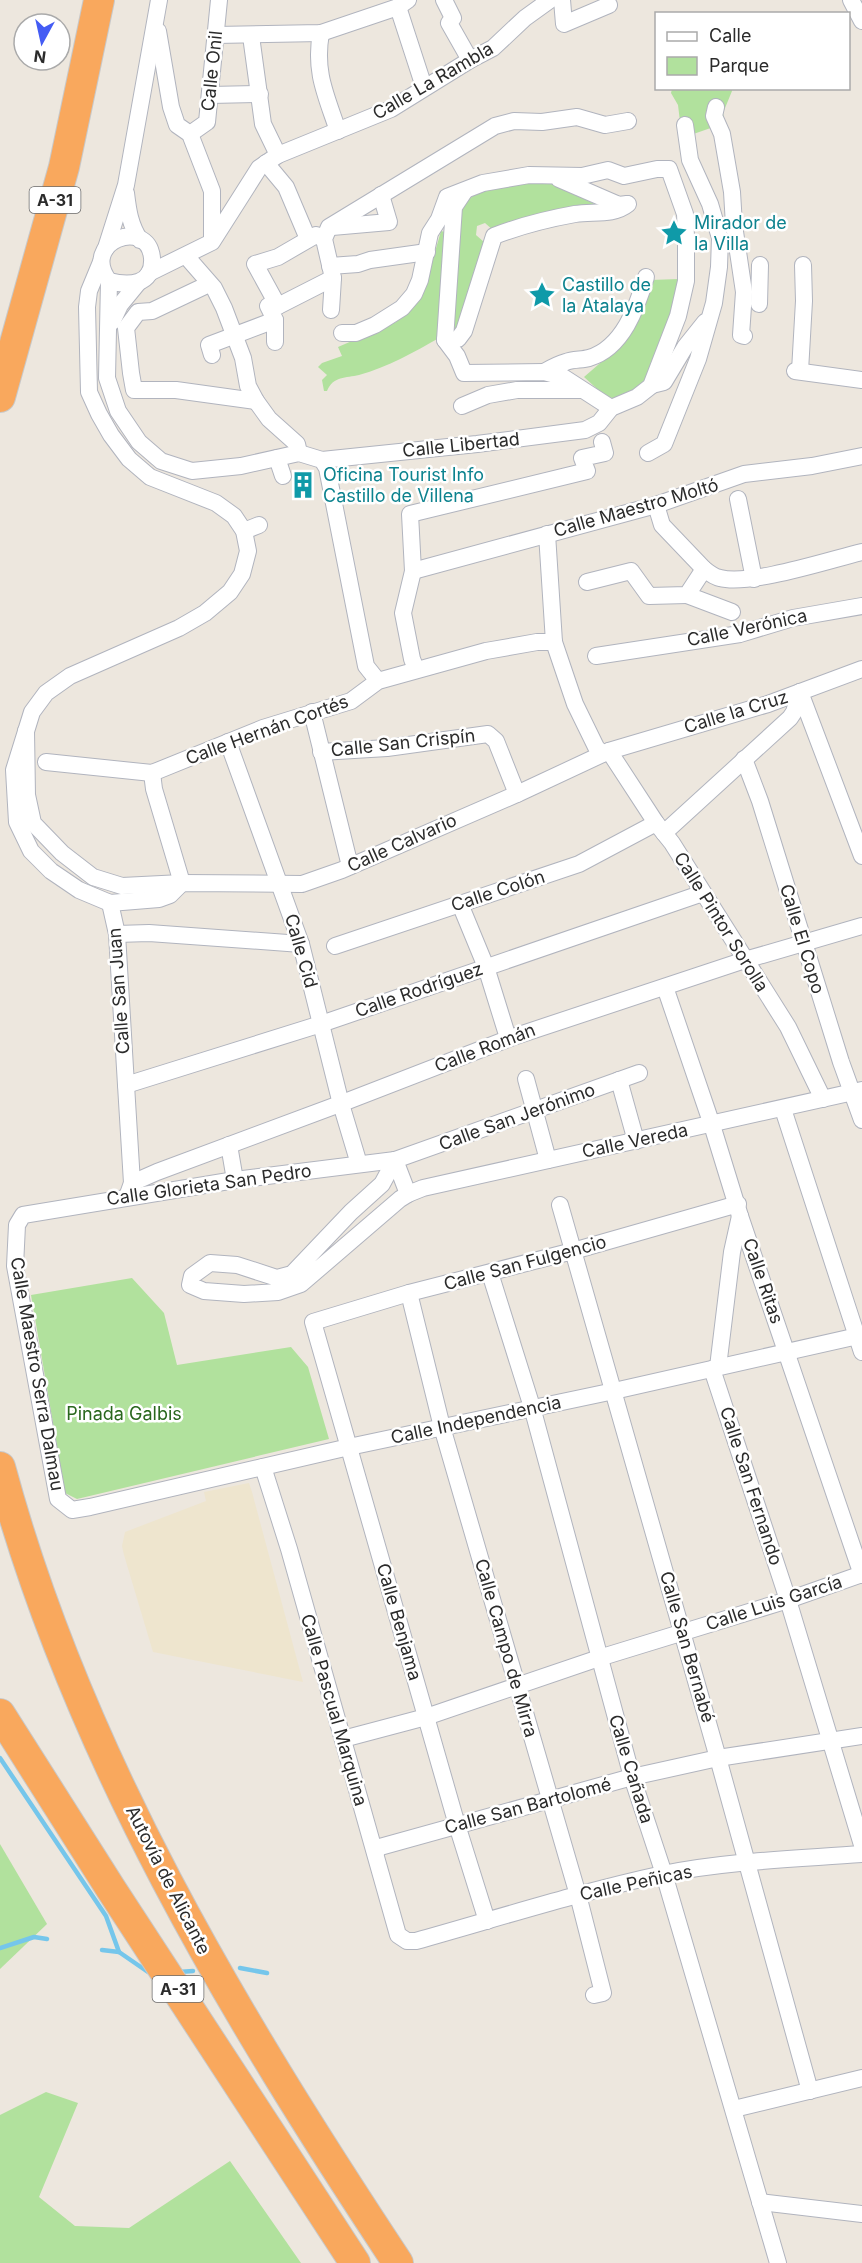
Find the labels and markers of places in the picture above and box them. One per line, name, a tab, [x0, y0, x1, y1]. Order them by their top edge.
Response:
place label: Mirador de la Villa	[694, 212, 787, 254]
place icon: Mirador de la Villa	[659, 218, 689, 248]
place label: Castillo de la Atalaya	[562, 274, 651, 316]
place icon: Castillo de la Atalaya	[527, 280, 557, 310]
place label: Oficina Tourist Info Castillo de Villena	[323, 464, 484, 506]
building icon: Oficina Tourist Info Castillo de Villena	[288, 470, 318, 500]

